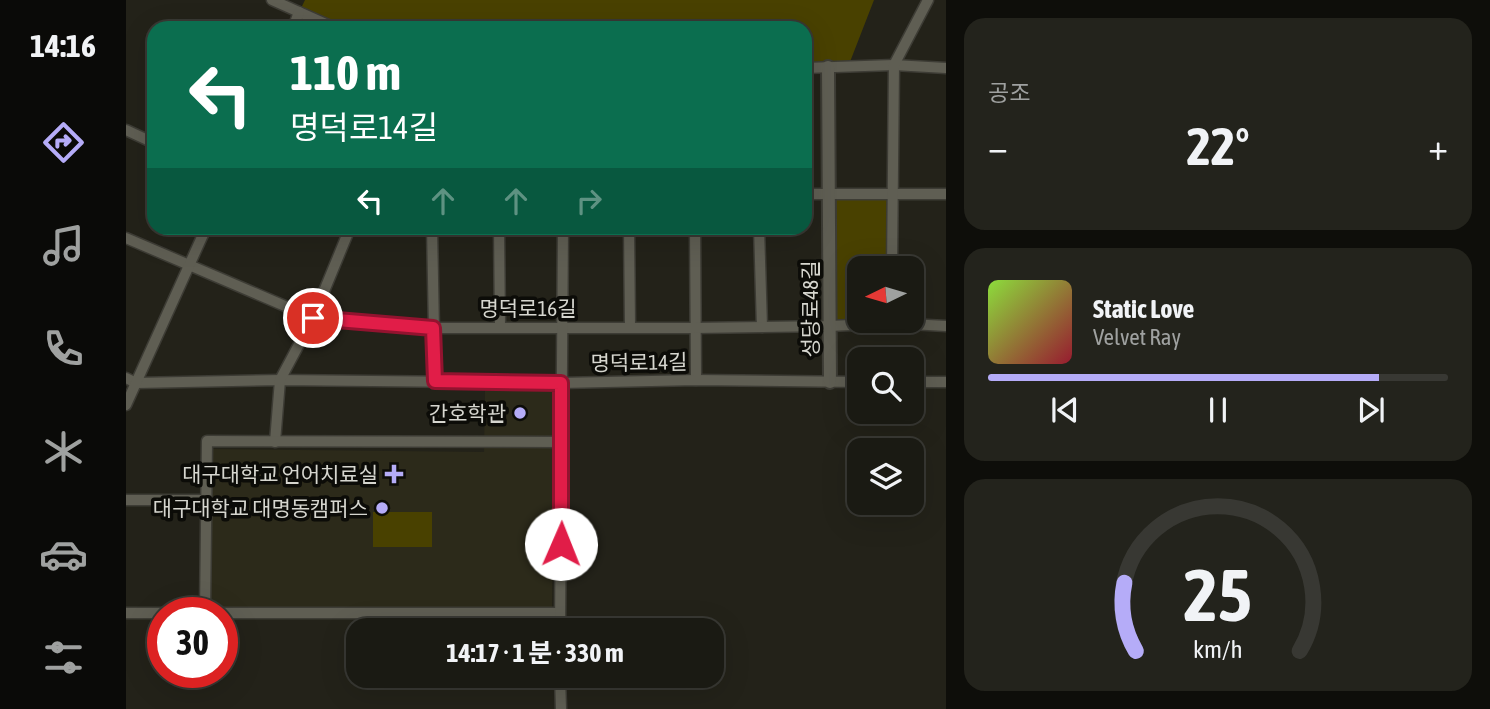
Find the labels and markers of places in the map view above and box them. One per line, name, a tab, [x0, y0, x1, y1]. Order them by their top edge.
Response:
pin	[283, 288, 343, 348]
place label: 간호학관	[429, 401, 506, 425]
marker: 간호학관	[512, 405, 528, 421]
place label: 대구대학교 언어치료실	[182, 462, 378, 486]
marker: 대구대학교 언어치료실	[384, 464, 404, 484]
place label: 대구대학교 대명동캠퍼스	[153, 496, 368, 520]
marker: 대구대학교 대명동캠퍼스	[374, 500, 390, 516]

